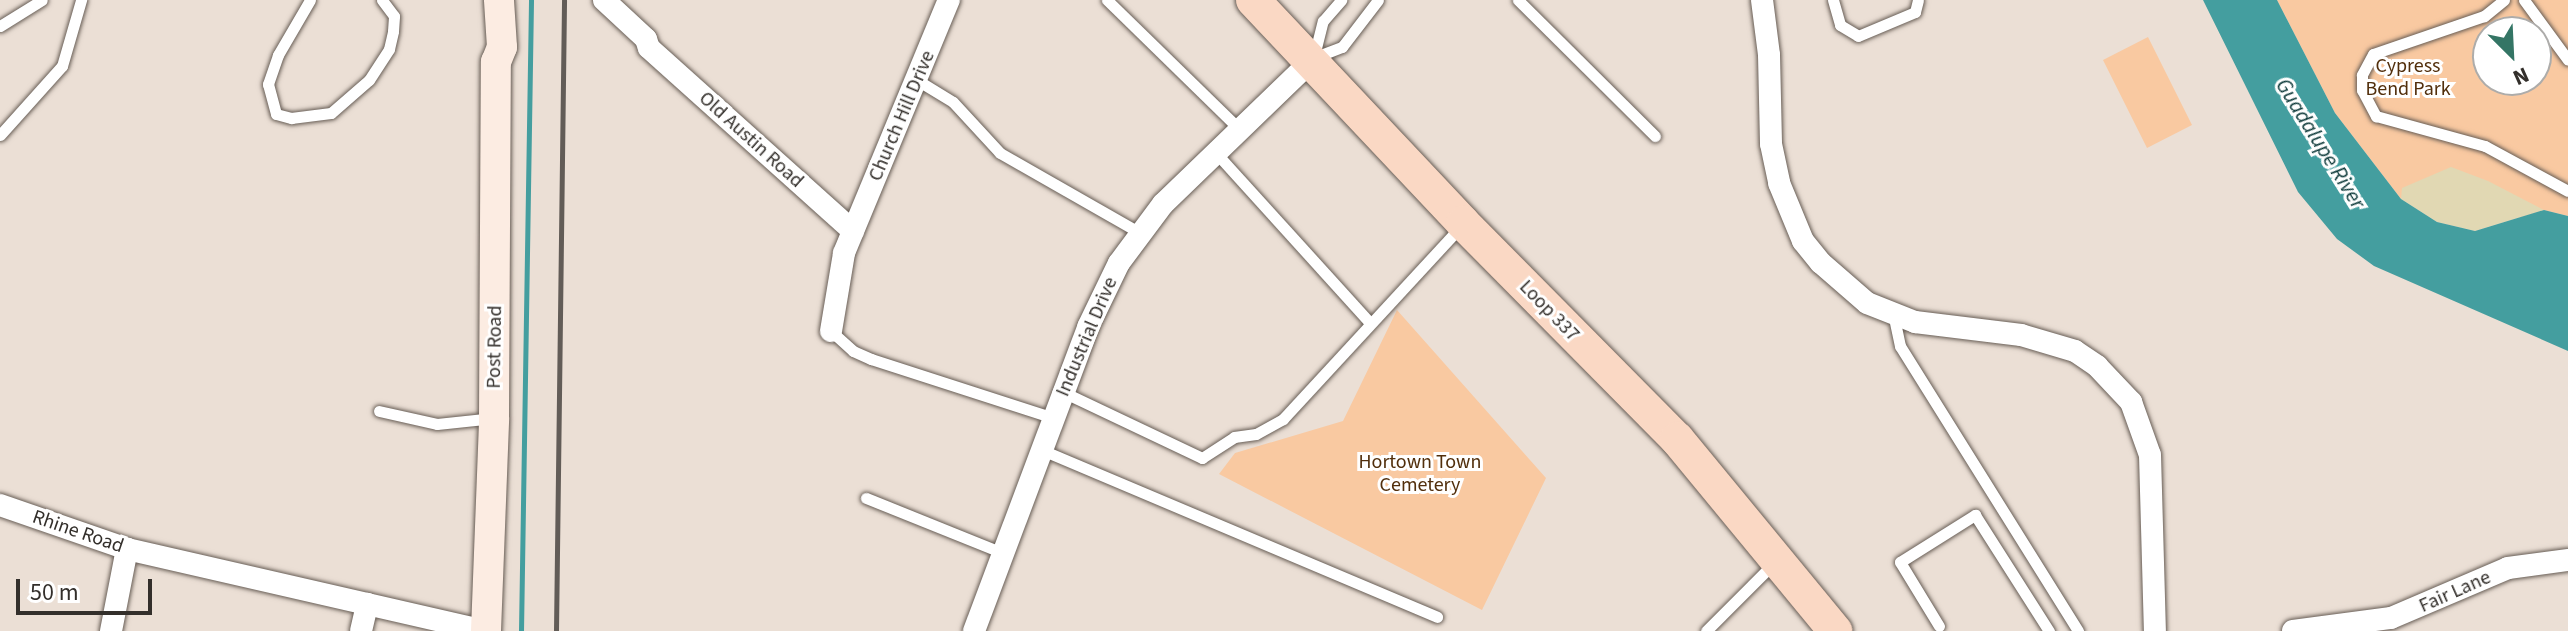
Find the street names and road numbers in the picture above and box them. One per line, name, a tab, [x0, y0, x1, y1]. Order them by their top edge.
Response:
street label: Church Hill Drive	[864, 47, 940, 185]
street label: Old Austin Road	[694, 87, 808, 193]
street label: Industrial Drive	[1051, 274, 1123, 400]
street label: Loop 337	[1514, 275, 1584, 347]
street label: Post Road	[482, 305, 508, 389]
street label: Rhine Road	[29, 505, 127, 559]
street label: Fair Lane	[2415, 566, 2495, 618]

